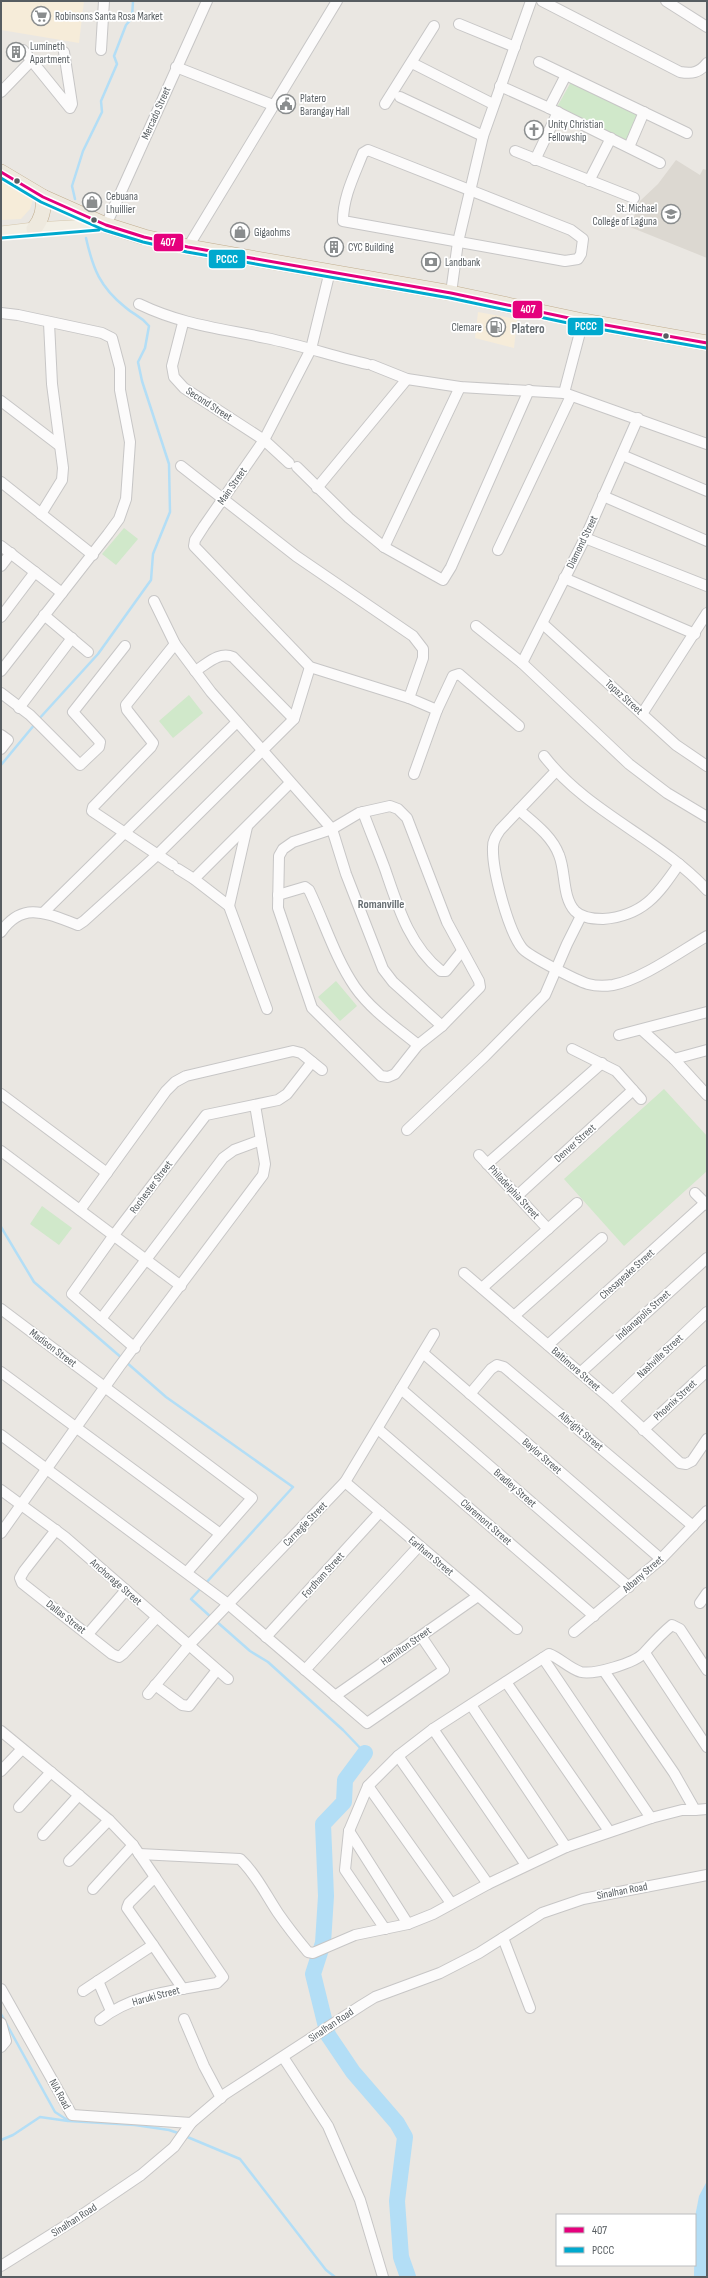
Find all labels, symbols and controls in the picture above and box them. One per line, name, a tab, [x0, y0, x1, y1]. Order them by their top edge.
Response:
supermarket icon: Robinsons Santa Rosa Market	[30, 5, 52, 27]
place label: Robinsons Santa Rosa Market	[55, 10, 164, 23]
place label: Lumineth Apartment	[29, 40, 71, 66]
building icon: Lumineth Apartment	[5, 41, 27, 63]
street label: Mercado Street	[139, 84, 174, 141]
place label: Platero Barangay Hall	[300, 92, 349, 118]
public building icon: Platero Barangay Hall	[275, 93, 297, 115]
place label: Unity Christian Fellowship	[548, 118, 603, 144]
church icon: Unity Christian Fellowship	[523, 119, 545, 141]
unlabelled marker	[12, 176, 22, 186]
place label: Cebuana Lhuillier	[106, 190, 138, 216]
shop icon: Cebuana Lhuillier	[81, 191, 103, 213]
place label: St. Michael College of Laguna	[592, 202, 657, 228]
school or university icon: St. Michael College of Laguna	[660, 203, 682, 225]
unlabelled marker	[89, 215, 99, 225]
shop icon: Gigaohms	[229, 221, 251, 243]
place label: Gigaohms	[254, 226, 290, 239]
line badge: 407	[153, 233, 184, 252]
text: 407	[160, 236, 176, 249]
building icon: CYC Building	[323, 236, 345, 258]
place label: CYC Building	[348, 241, 395, 254]
line badge: PCCC	[208, 249, 246, 269]
bank icon: Landbank	[420, 251, 442, 273]
text: PCCC	[216, 253, 238, 266]
place label: Landbank	[445, 256, 481, 269]
line badge: 407	[512, 300, 543, 319]
text: 407	[520, 303, 536, 316]
fuel station icon: Clemare	[485, 316, 507, 338]
line badge: PCCC	[567, 317, 604, 336]
text: PCCC	[575, 320, 597, 333]
place label: Clemare	[451, 321, 482, 334]
district label: Platero	[511, 321, 545, 337]
unlabelled marker	[661, 331, 671, 341]
street label: Second Street	[184, 384, 235, 424]
street label: Main Street	[214, 464, 250, 507]
street label: Diamond Street	[564, 513, 601, 571]
street label: Topaz Street	[603, 677, 646, 718]
district label: Romanville	[358, 897, 404, 912]
street label: Denver Street	[552, 1121, 599, 1165]
street label: Rochester Street	[127, 1158, 175, 1216]
street label: Philadelphia Street	[486, 1162, 543, 1222]
street label: Chesapeake Street	[597, 1246, 658, 1302]
street label: Indianapolis Street	[613, 1287, 673, 1343]
street label: Madison Street	[27, 1326, 80, 1370]
street label: Nashville Street	[634, 1331, 686, 1381]
street label: Baltimore Street	[549, 1344, 604, 1394]
street label: Phoenix Street	[651, 1376, 700, 1423]
street label: Albright Street	[555, 1408, 606, 1454]
street label: Baylor Street	[520, 1435, 565, 1477]
street label: Bradley Street	[491, 1466, 539, 1510]
street label: Claremont Street	[458, 1496, 515, 1548]
street label: Carnegie Street	[280, 1498, 330, 1549]
street label: Earlham Street	[406, 1533, 457, 1579]
street label: Fordham Street	[299, 1549, 347, 1601]
street label: Albany Street	[619, 1552, 666, 1596]
street label: Anchorage Street	[87, 1555, 145, 1608]
street label: Dallas Street	[44, 1597, 89, 1637]
street label: Hamilton Street	[378, 1624, 434, 1668]
street label: Sinalhan Road	[595, 1880, 649, 1902]
street label: Haruki Street	[131, 1983, 182, 2009]
street label: Sinalhan Road	[306, 2005, 356, 2045]
street label: NIA Road	[46, 2077, 74, 2112]
street label: Sinalhan Road	[49, 2200, 99, 2239]
legend	[556, 2214, 696, 2266]
text: 407	[592, 2223, 607, 2238]
text: PCCC	[592, 2243, 615, 2258]

